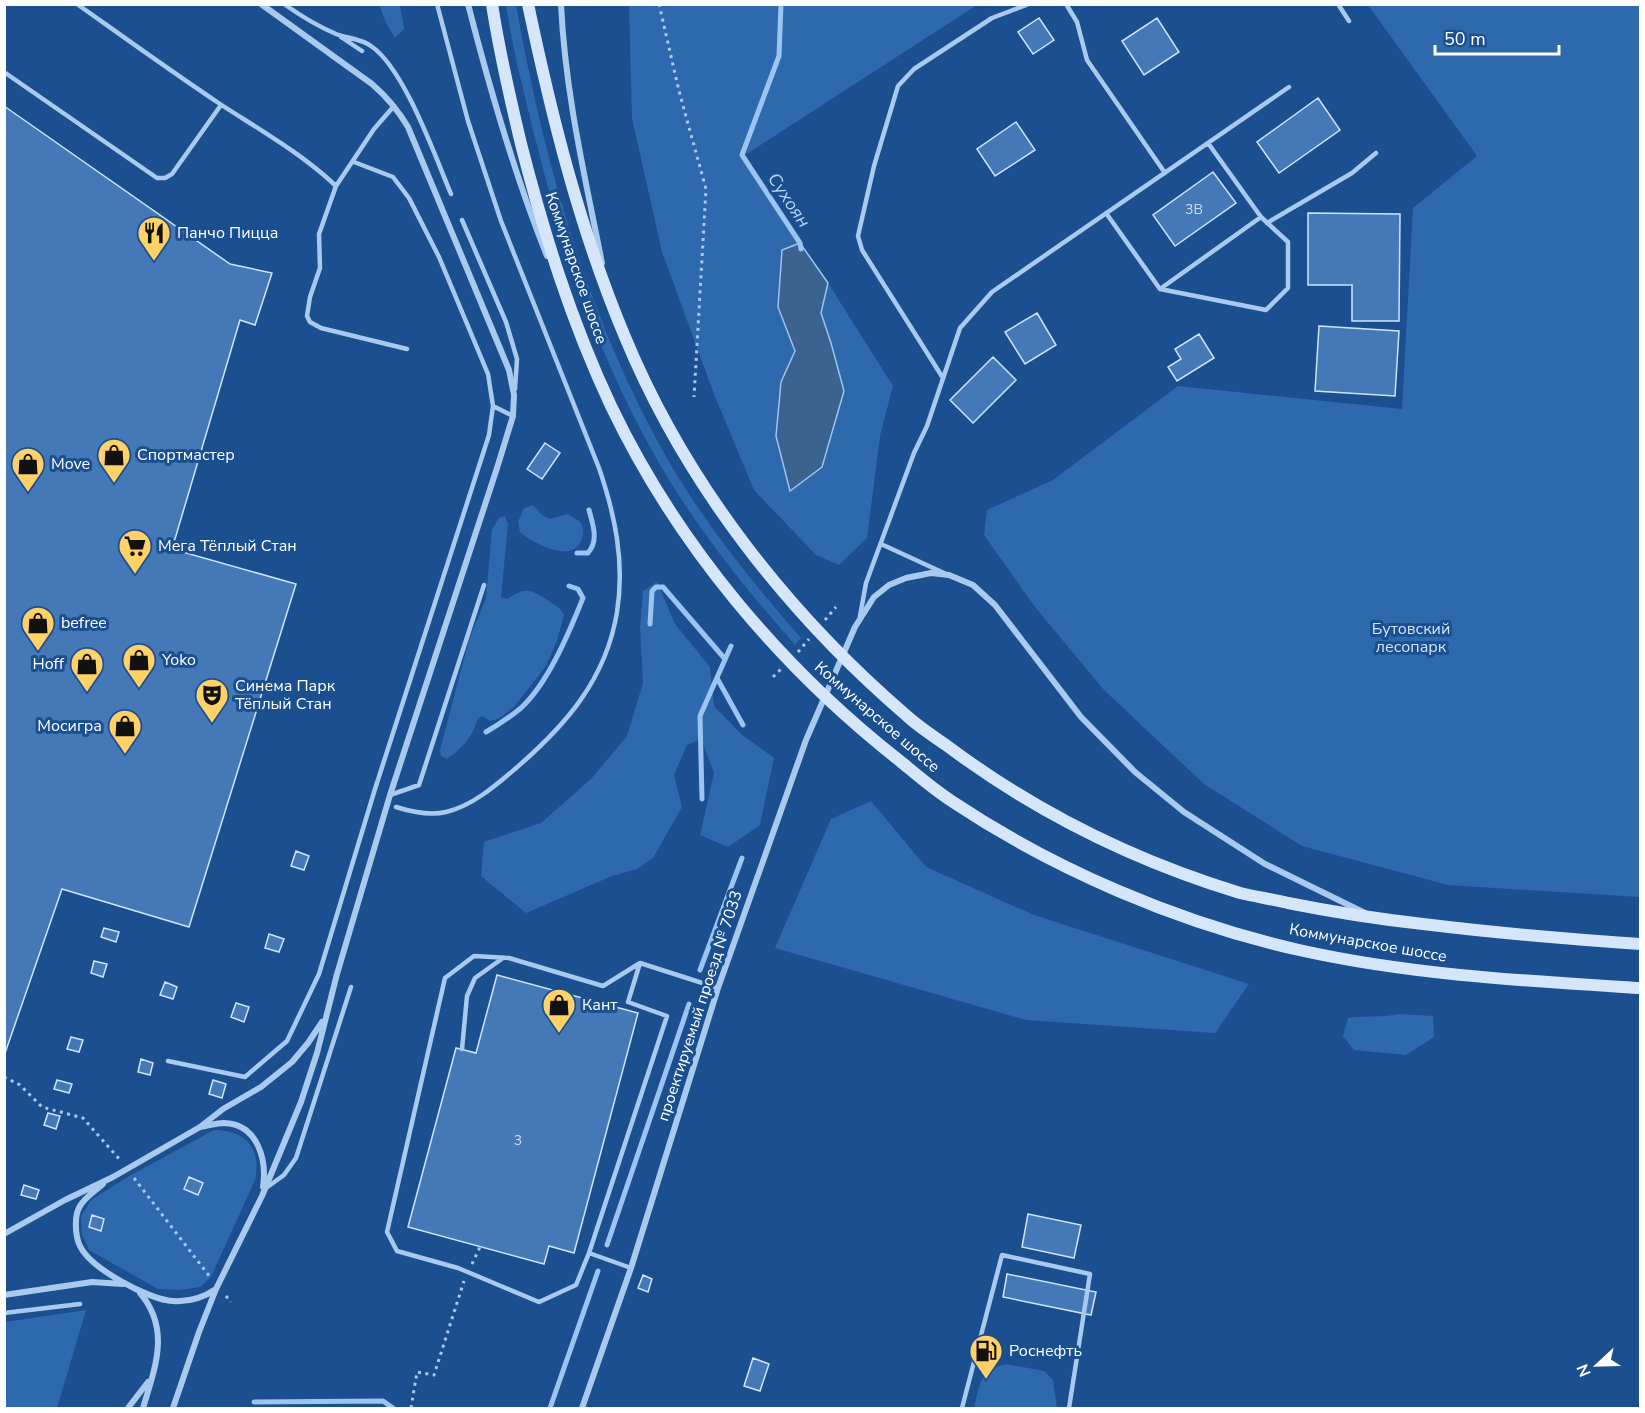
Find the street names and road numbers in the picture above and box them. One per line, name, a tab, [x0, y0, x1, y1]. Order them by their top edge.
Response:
street label: Коммунарское шоссе	[540, 189, 612, 347]
street label: Коммунарское шоссе	[810, 656, 944, 778]
street label: проектируемый проезд № 7033	[652, 888, 748, 1124]
street label: Коммунарское шоссе	[1287, 918, 1449, 968]

